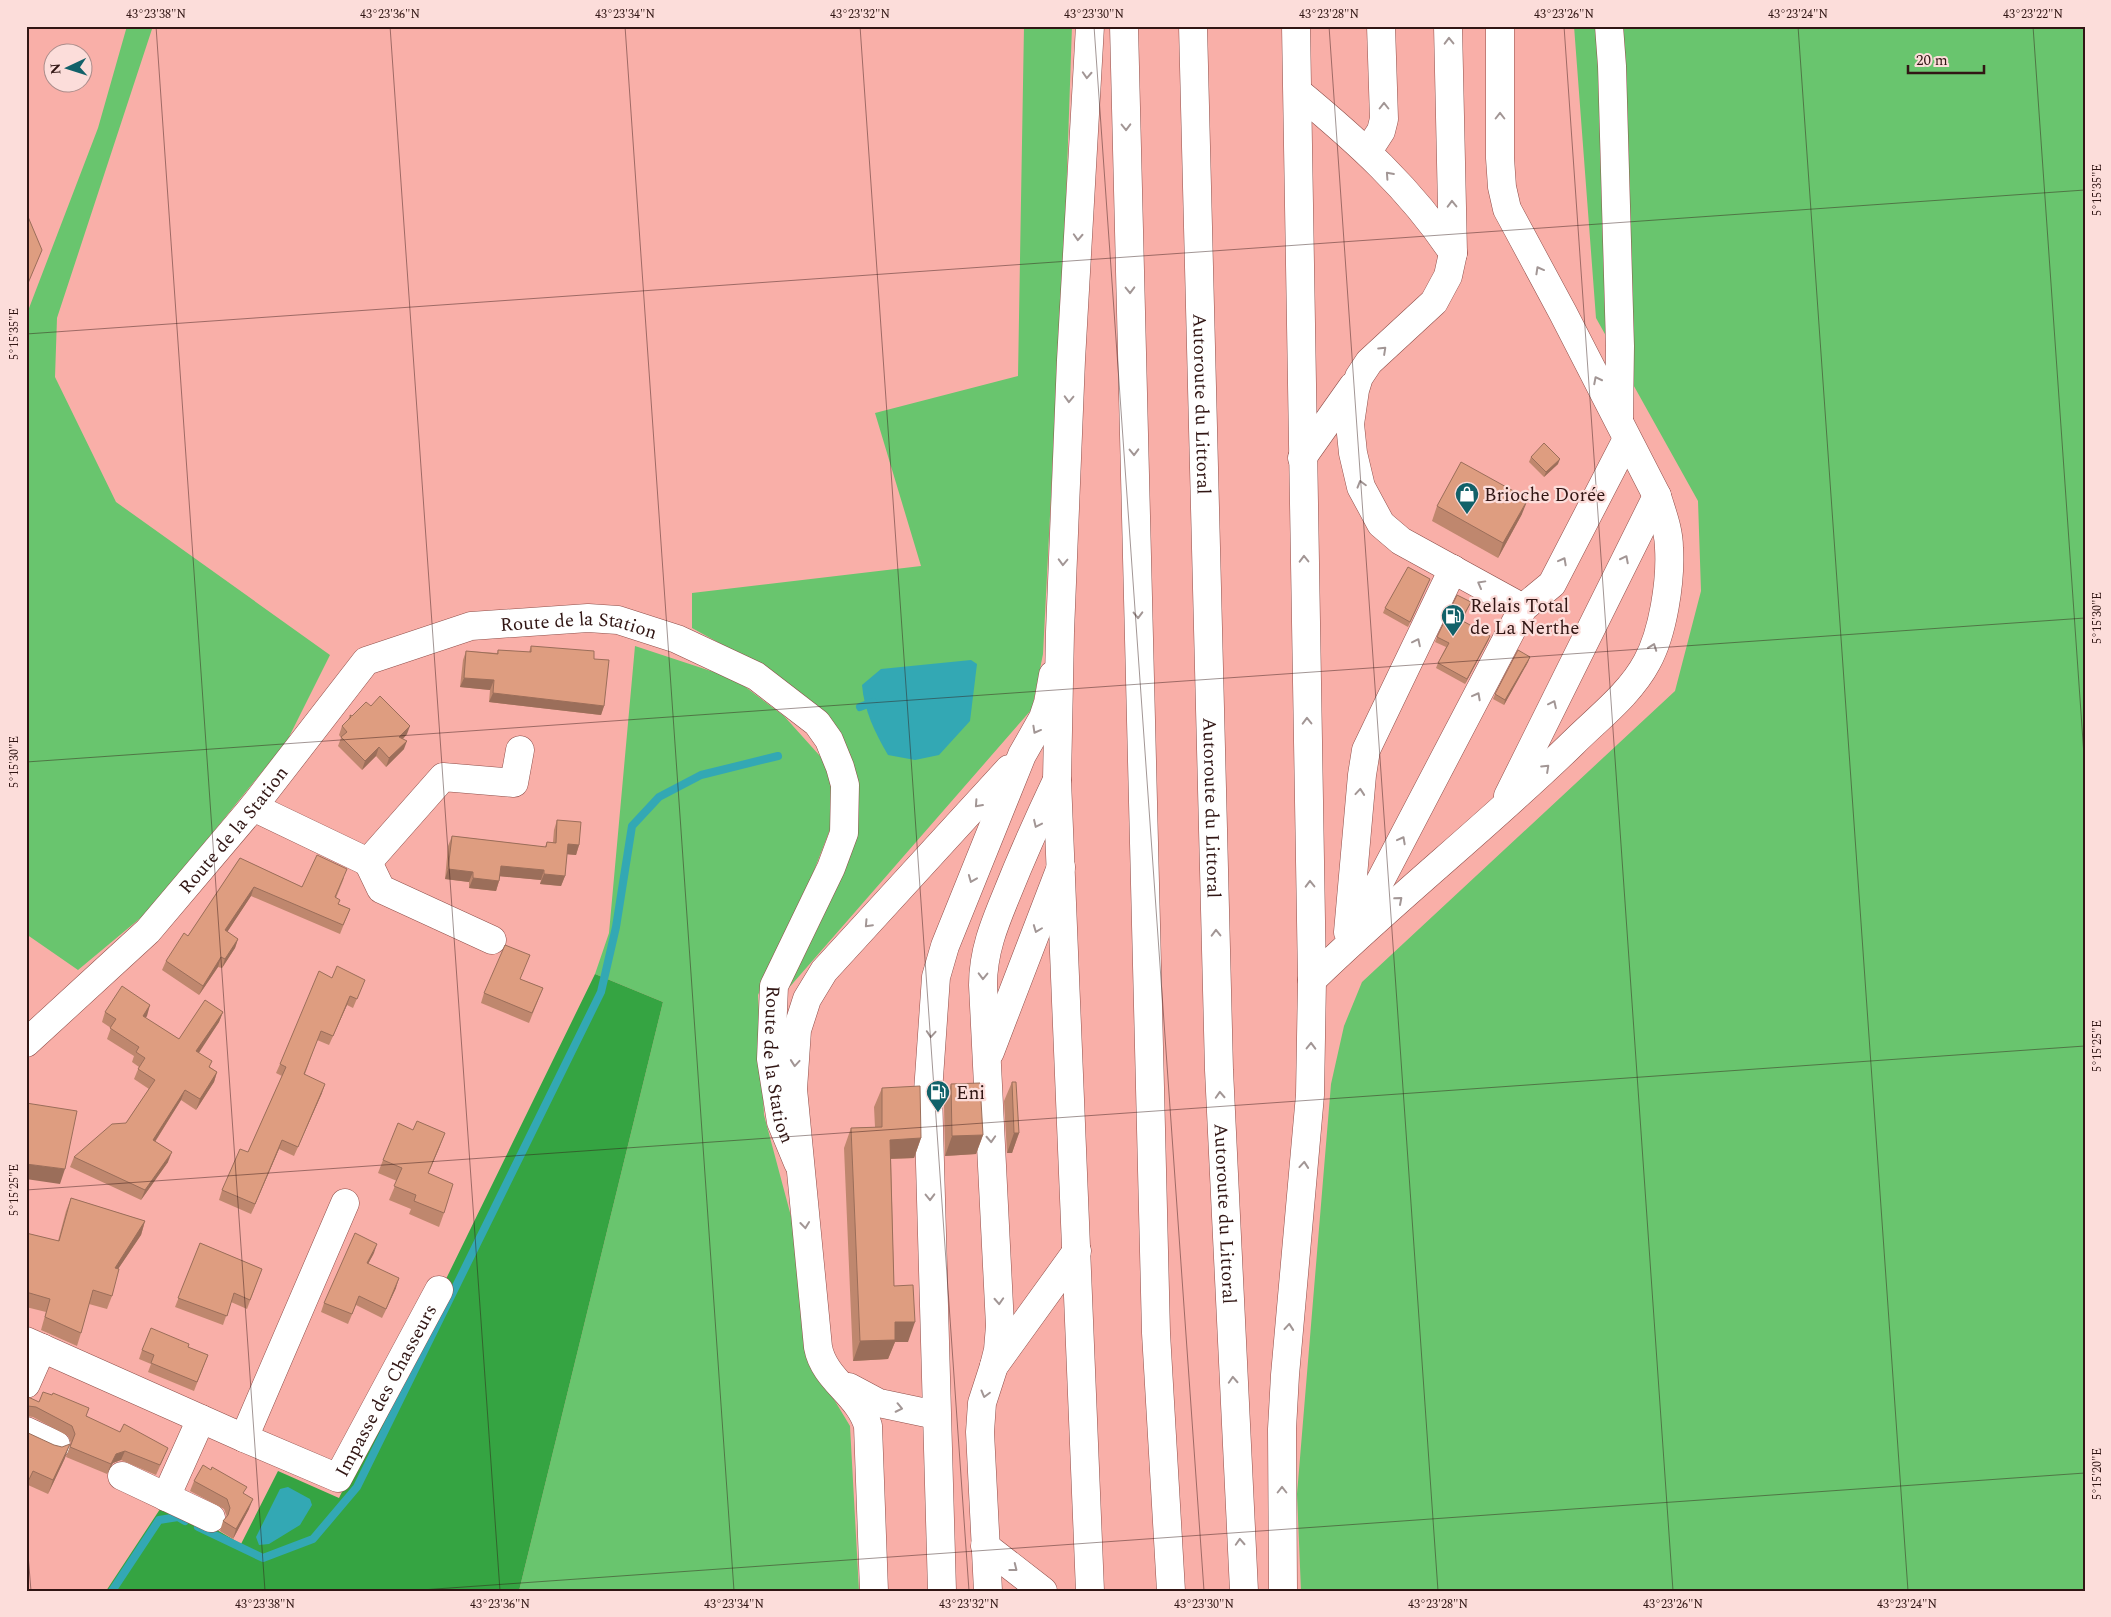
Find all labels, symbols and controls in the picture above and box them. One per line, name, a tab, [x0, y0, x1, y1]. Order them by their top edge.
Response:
text: 43°23'38"N	[126, 5, 186, 24]
text: 43°23'36"N	[360, 5, 420, 24]
text: 43°23'34"N	[595, 5, 655, 24]
text: 43°23'32"N	[830, 5, 890, 24]
text: 43°23'30"N	[1064, 5, 1124, 24]
text: 43°23'28"N	[1299, 5, 1359, 24]
text: 43°23'26"N	[1534, 5, 1594, 24]
text: 43°23'24"N	[1768, 5, 1828, 24]
text: 43°23'22"N	[2003, 5, 2063, 24]
one-way arrow	[1444, 37, 1454, 45]
north arrow	[42, 42, 92, 92]
scale bar	[1908, 42, 1985, 74]
text: 20 m	[1916, 49, 1948, 72]
text: N	[45, 62, 66, 75]
one-way arrow	[1081, 71, 1092, 79]
one-way arrow	[1379, 102, 1389, 110]
one-way arrow	[1495, 112, 1505, 120]
one-way arrow	[1121, 124, 1131, 132]
text: 5°15'35"E	[2088, 164, 2107, 216]
one-way arrow	[1386, 171, 1395, 180]
one-way arrow	[1447, 200, 1457, 208]
one-way arrow	[1072, 233, 1083, 241]
one-way arrow	[1535, 267, 1545, 276]
one-way arrow	[1125, 286, 1135, 294]
text: 5°15'35"E	[5, 308, 24, 360]
street label: Autoroute du Littoral	[1184, 313, 1218, 495]
one-way arrow	[1377, 347, 1386, 356]
one-way arrow	[1593, 377, 1603, 386]
one-way arrow	[1064, 396, 1075, 404]
one-way arrow	[1129, 449, 1139, 457]
one-way arrow	[1356, 480, 1366, 488]
shop icon: Brioche Dorée	[1454, 481, 1480, 515]
place label: Brioche Dorée	[1484, 481, 1605, 510]
one-way arrow	[1298, 555, 1309, 563]
one-way arrow	[1619, 555, 1629, 564]
one-way arrow	[1557, 557, 1567, 566]
one-way arrow	[1057, 558, 1068, 566]
one-way arrow	[1477, 581, 1486, 591]
place label: Relais Total de La Nerthe	[1470, 592, 1580, 643]
text: 5°15'30"E	[2088, 592, 2107, 644]
fuel station icon: Relais Total de La Nerthe	[1440, 603, 1466, 637]
street label: Route de la Station	[499, 605, 661, 648]
one-way arrow	[1133, 612, 1143, 619]
one-way arrow	[1411, 638, 1422, 647]
one-way arrow	[1647, 644, 1657, 652]
one-way arrow	[1471, 693, 1481, 702]
one-way arrow	[1547, 700, 1557, 709]
street label: Autoroute du Littoral	[1194, 717, 1228, 899]
one-way arrow	[1302, 717, 1312, 725]
one-way arrow	[1032, 724, 1042, 733]
text: 5°15'30"E	[5, 736, 24, 788]
street label: Route de la Station	[172, 760, 296, 901]
one-way arrow	[1541, 765, 1550, 774]
one-way arrow	[1354, 788, 1365, 796]
one-way arrow	[975, 799, 984, 808]
one-way arrow	[1032, 819, 1043, 828]
one-way arrow	[1396, 837, 1406, 846]
one-way arrow	[968, 874, 978, 883]
one-way arrow	[1305, 880, 1315, 888]
one-way arrow	[1394, 896, 1403, 905]
one-way arrow	[865, 918, 874, 927]
one-way arrow	[1033, 924, 1043, 932]
one-way arrow	[1211, 928, 1221, 936]
one-way arrow	[978, 973, 988, 981]
street label: Route de la Station	[755, 985, 801, 1148]
text: 5°15'25"E	[2088, 1020, 2107, 1072]
one-way arrow	[926, 1031, 937, 1039]
one-way arrow	[1306, 1042, 1316, 1050]
one-way arrow	[789, 1059, 800, 1067]
fuel station icon: Eni	[925, 1079, 951, 1113]
place label: Eni	[956, 1079, 985, 1108]
one-way arrow	[1215, 1091, 1226, 1099]
street label: Autoroute du Littoral	[1206, 1122, 1243, 1305]
one-way arrow	[985, 1135, 996, 1143]
one-way arrow	[1298, 1161, 1309, 1169]
text: 5°15'25"E	[5, 1164, 24, 1216]
one-way arrow	[925, 1193, 935, 1201]
one-way arrow	[799, 1221, 810, 1229]
one-way arrow	[993, 1297, 1004, 1305]
street label: Impasse des Chasseurs	[328, 1299, 445, 1483]
one-way arrow	[1283, 1323, 1294, 1331]
one-way arrow	[1228, 1376, 1238, 1384]
one-way arrow	[980, 1390, 990, 1398]
one-way arrow	[894, 1402, 903, 1413]
text: 5°15'20"E	[2088, 1448, 2107, 1500]
one-way arrow	[1277, 1485, 1287, 1493]
one-way arrow	[1235, 1538, 1246, 1546]
one-way arrow	[1008, 1563, 1017, 1571]
text: 43°23'38"N	[235, 1595, 295, 1614]
text: 43°23'36"N	[470, 1595, 530, 1614]
text: 43°23'34"N	[704, 1595, 764, 1614]
text: 43°23'32"N	[939, 1595, 999, 1614]
text: 43°23'30"N	[1174, 1595, 1234, 1614]
text: 43°23'28"N	[1408, 1595, 1468, 1614]
text: 43°23'26"N	[1643, 1595, 1703, 1614]
text: 43°23'24"N	[1877, 1595, 1937, 1614]

